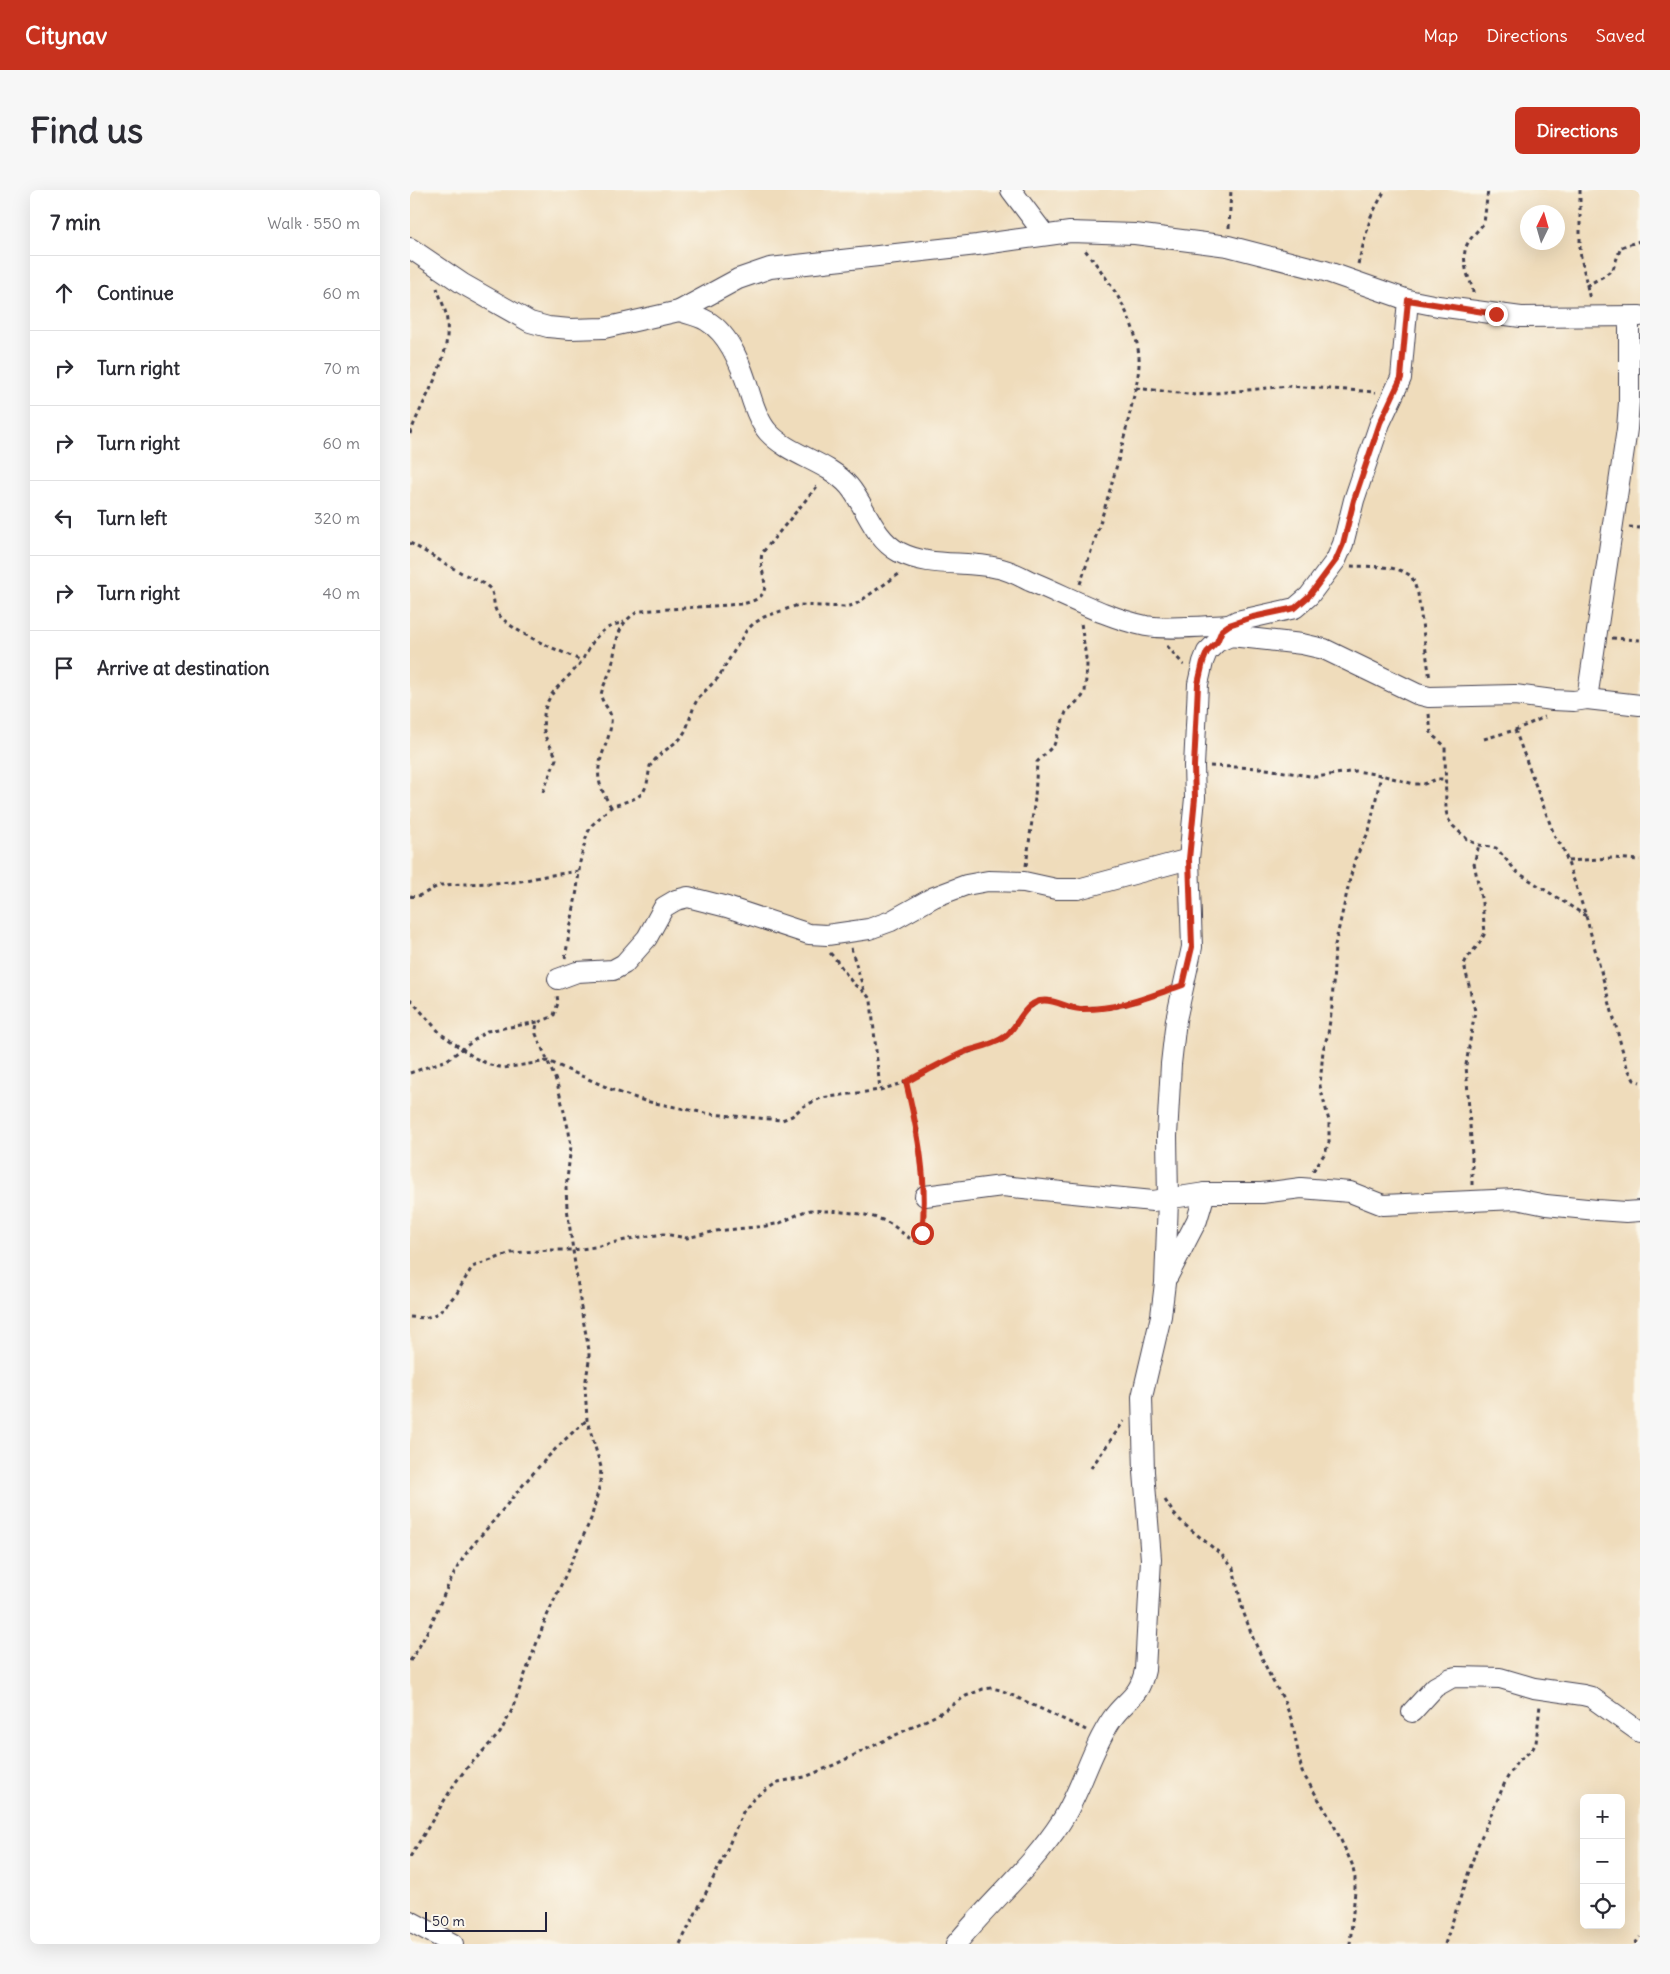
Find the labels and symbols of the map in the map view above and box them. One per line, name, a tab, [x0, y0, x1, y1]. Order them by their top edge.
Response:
north arrow	[1520, 205, 1565, 250]
route end	[1485, 303, 1508, 326]
route start	[911, 1222, 934, 1245]
scale bar	[425, 1909, 548, 1932]

